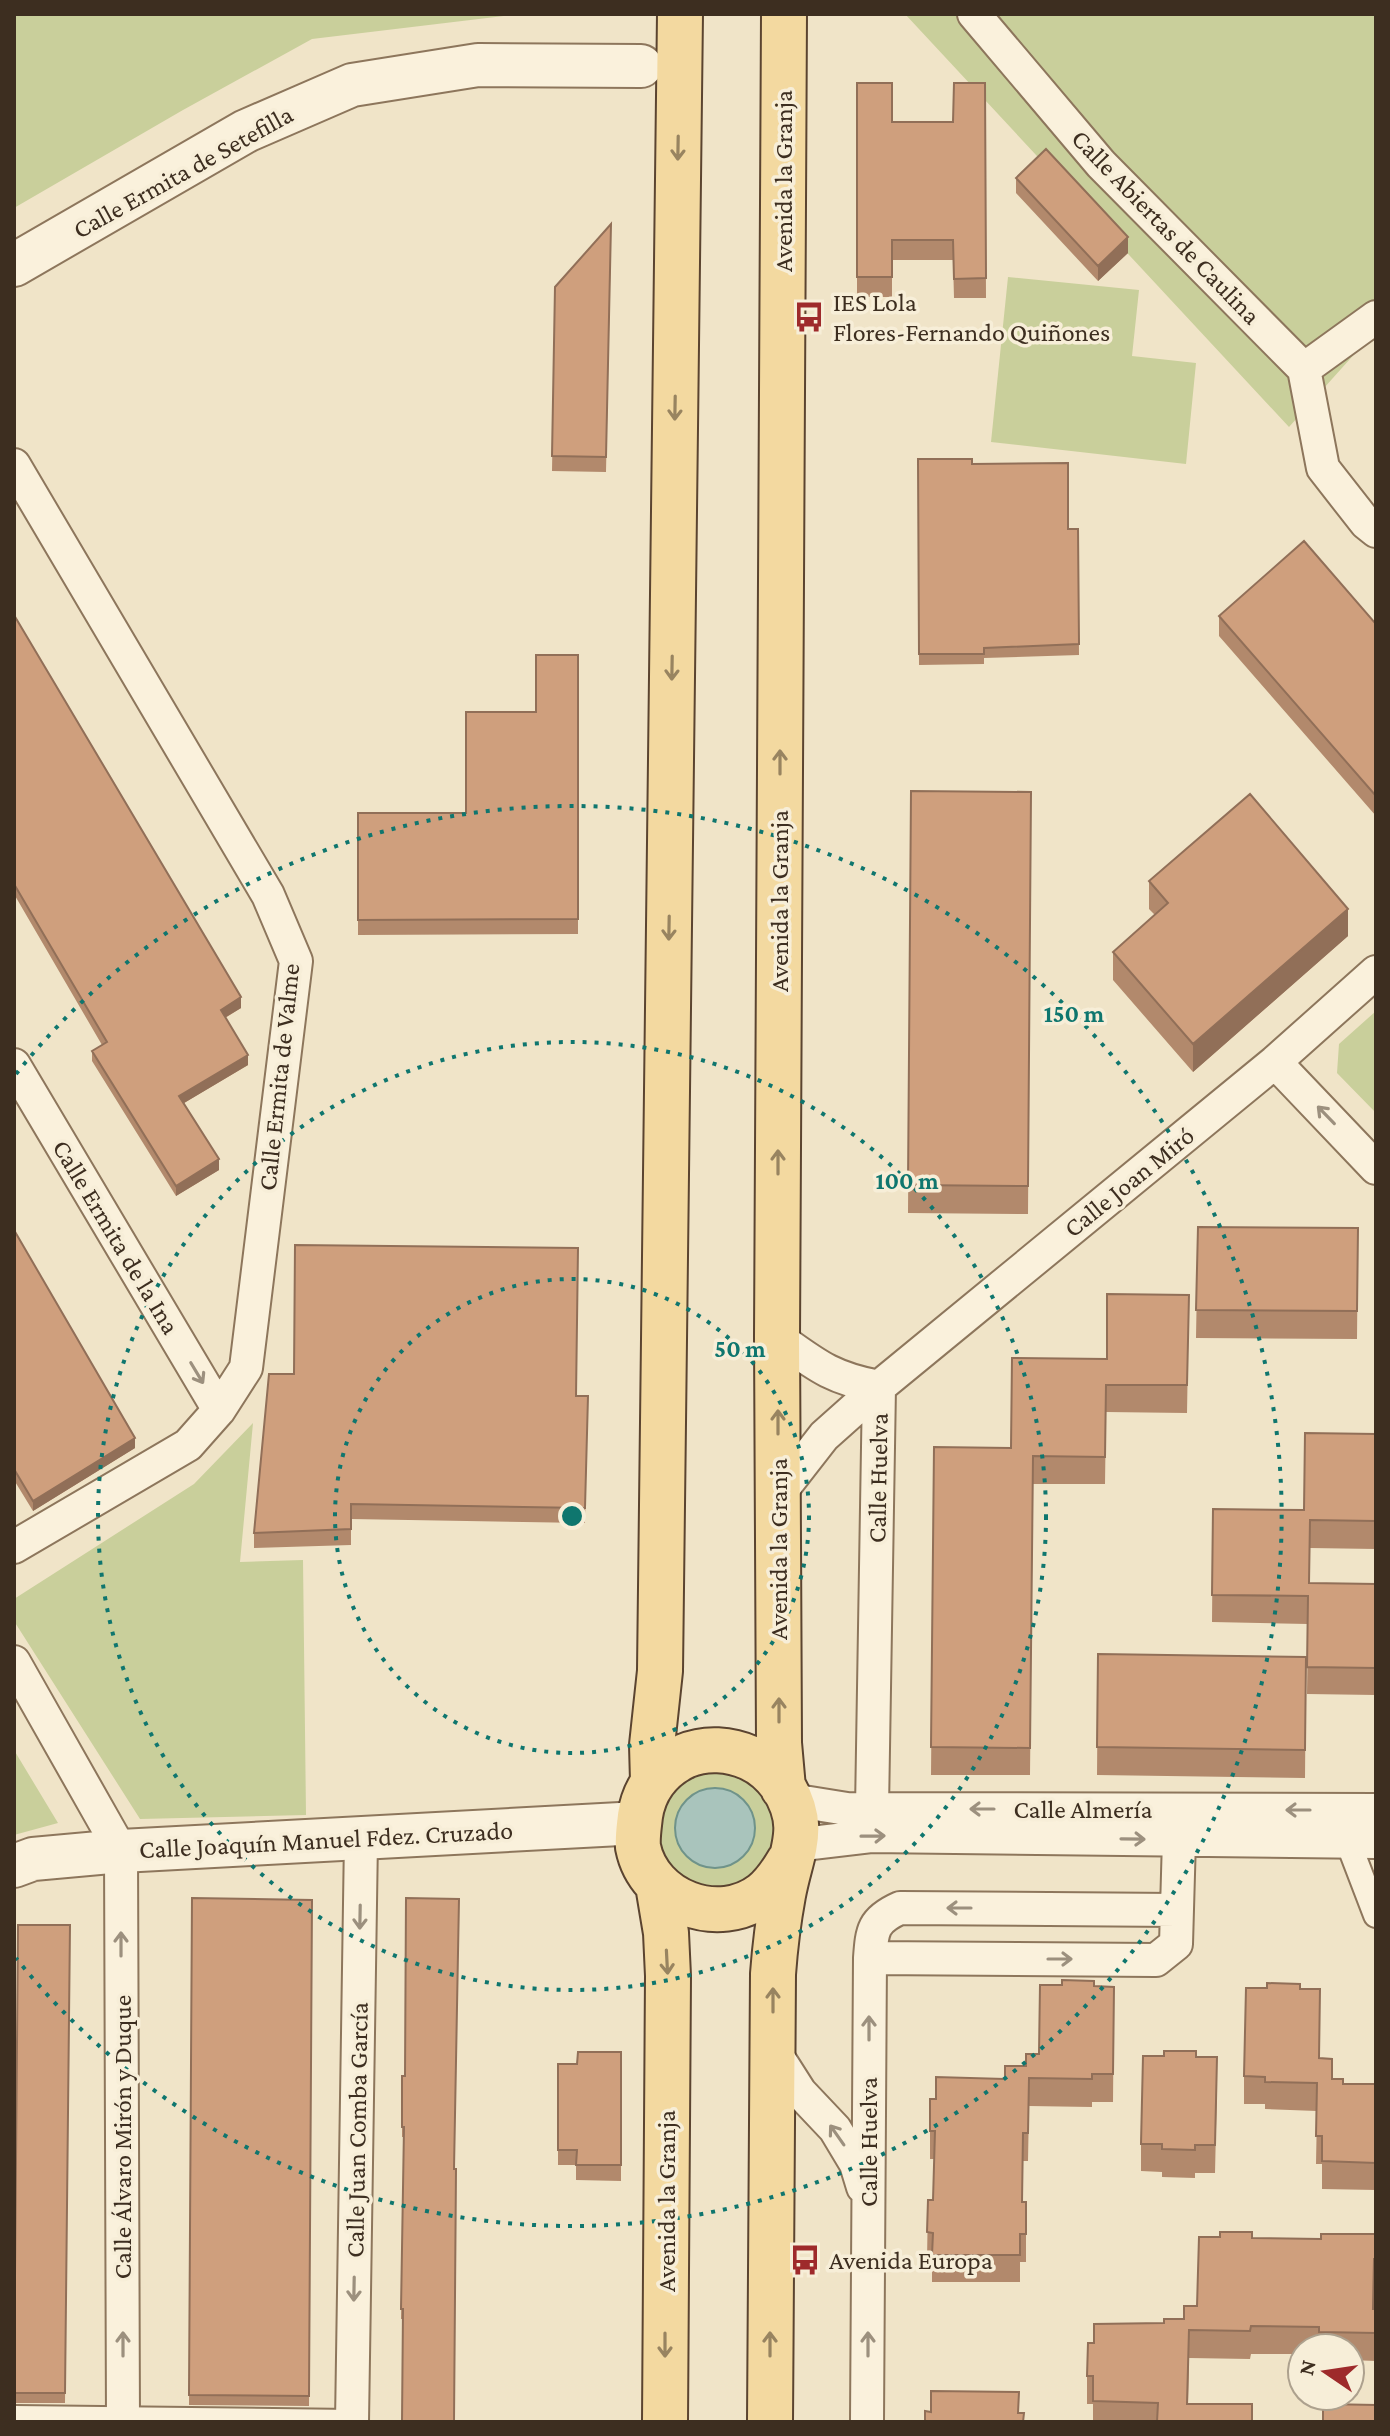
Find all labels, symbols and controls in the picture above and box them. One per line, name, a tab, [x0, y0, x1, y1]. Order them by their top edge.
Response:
street label: Avenida la Granja	[769, 90, 798, 272]
street label: Calle Ermita de Setefilla	[68, 100, 298, 244]
street label: Calle Abiertas de Caulina	[1066, 124, 1266, 330]
one-way arrow	[670, 134, 686, 161]
place label: IES Lola Flores-Fernando Quiñones	[833, 288, 1110, 347]
bus stop icon: IES Lola Flores-Fernando Quiñones	[792, 300, 826, 334]
one-way arrow	[667, 394, 683, 421]
one-way arrow	[664, 654, 680, 681]
one-way arrow	[772, 749, 788, 776]
street label: Avenida la Granja	[765, 810, 794, 992]
one-way arrow	[661, 914, 677, 941]
street label: Calle Ermita de Valme	[253, 962, 305, 1192]
text: 150 m	[1044, 1000, 1105, 1027]
one-way arrow	[1316, 1105, 1335, 1125]
street label: Calle Joan Miró	[1058, 1121, 1200, 1243]
street label: Calle Ermita de la Ina	[47, 1135, 185, 1339]
one-way arrow	[770, 1149, 786, 1176]
text: 100 m	[875, 1167, 939, 1194]
text: 50 m	[714, 1335, 766, 1362]
one-way arrow	[189, 1361, 205, 1384]
one-way arrow	[770, 1409, 786, 1436]
street label: Calle Huelva	[862, 1413, 894, 1543]
street label: Avenida la Granja	[764, 1458, 793, 1640]
centre of rings	[558, 1502, 586, 1530]
one-way arrow	[771, 1697, 787, 1724]
street label: Calle Almería	[1013, 1795, 1153, 1824]
one-way arrow	[969, 1801, 996, 1817]
one-way arrow	[1285, 1802, 1312, 1818]
street label: Calle Joaquín Manuel Fdez. Cruzado	[138, 1816, 514, 1864]
one-way arrow	[859, 1829, 886, 1844]
one-way arrow	[1119, 1831, 1146, 1847]
one-way arrow	[946, 1900, 973, 1916]
one-way arrow	[352, 1903, 367, 1930]
one-way arrow	[113, 1931, 129, 1958]
one-way arrow	[660, 1948, 675, 1975]
one-way arrow	[1046, 1952, 1073, 1967]
one-way arrow	[765, 1987, 781, 2014]
street label: Calle Álvaro Mirón y Duque	[108, 1995, 137, 2279]
street label: Calle Juan Comba García	[340, 2002, 374, 2258]
one-way arrow	[861, 2015, 877, 2042]
street label: Calle Huelva	[854, 2077, 883, 2207]
street label: Avenida la Granja	[652, 2110, 681, 2292]
one-way arrow	[829, 2124, 845, 2146]
bus stop icon: Avenida Europa	[788, 2243, 822, 2277]
place label: Avenida Europa	[829, 2246, 993, 2275]
one-way arrow	[346, 2275, 362, 2302]
one-way arrow	[115, 2331, 131, 2358]
one-way arrow	[657, 2331, 673, 2358]
one-way arrow	[762, 2331, 778, 2358]
one-way arrow	[860, 2331, 875, 2358]
north arrow	[1286, 2332, 1366, 2412]
text: N	[1293, 2357, 1321, 2378]

